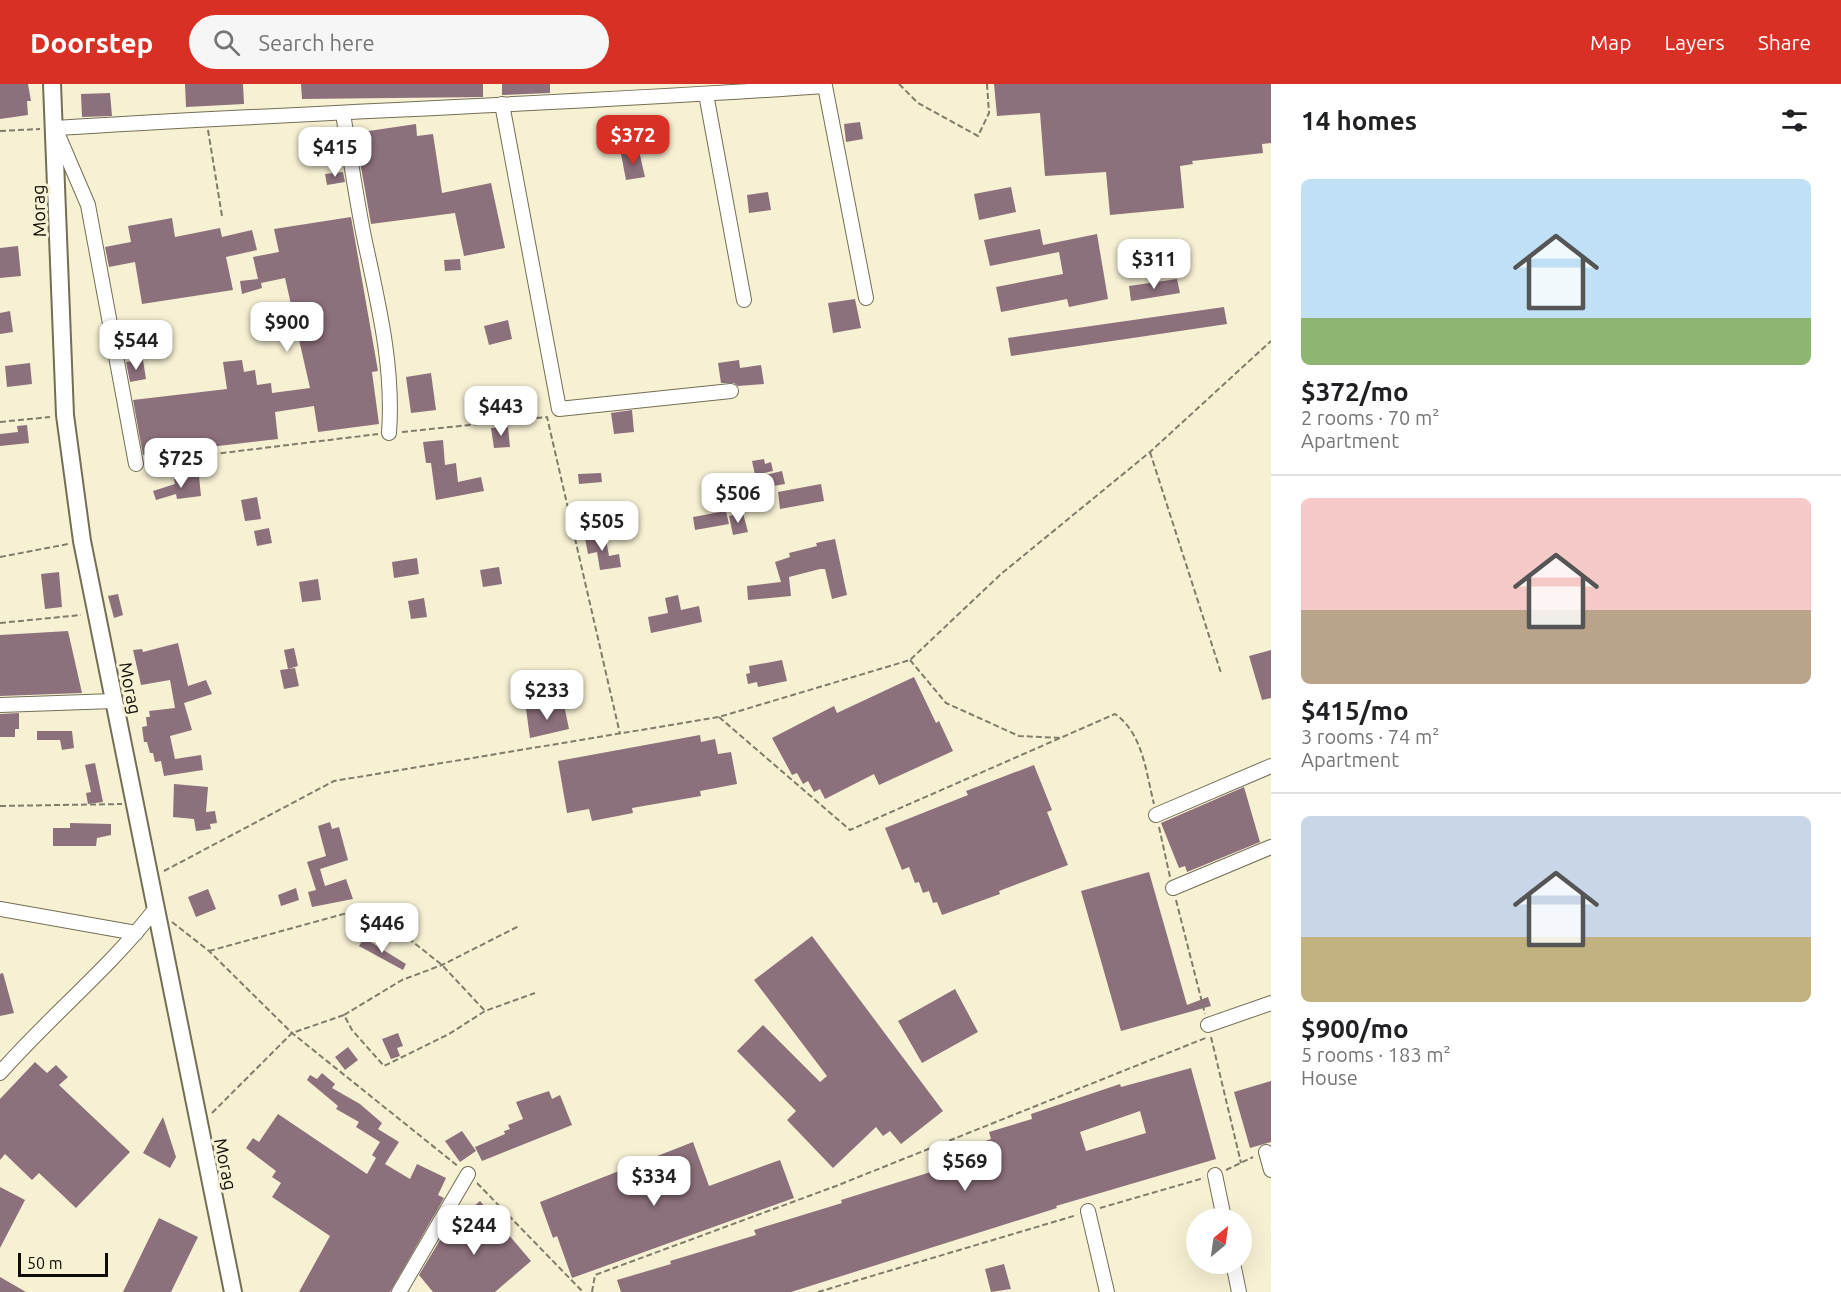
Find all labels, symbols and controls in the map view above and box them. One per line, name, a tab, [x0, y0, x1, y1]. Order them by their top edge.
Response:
search box	[189, 15, 609, 69]
icon: search	[210, 26, 243, 59]
text: Doorstep	[30, 27, 153, 58]
text: Search here	[258, 30, 375, 55]
text: Map	[1590, 30, 1631, 54]
text: Layers	[1664, 30, 1725, 54]
text: Share	[1758, 30, 1811, 54]
icon: filters	[1778, 104, 1811, 137]
text: 14 homes	[1301, 106, 1417, 135]
pin: $372	[597, 115, 669, 166]
text: $372	[610, 123, 656, 146]
pin: $415	[299, 127, 371, 178]
text: $415	[312, 135, 358, 158]
street label: Morag	[27, 184, 49, 238]
icon: home	[1502, 218, 1610, 326]
pin: $311	[1118, 239, 1190, 290]
text: $311	[1131, 247, 1177, 270]
pin: $900	[251, 302, 323, 353]
text: $900	[264, 310, 310, 333]
pin: $544	[100, 320, 172, 371]
text: $544	[113, 328, 159, 351]
text: $372/mo	[1301, 377, 1409, 406]
pin: $443	[465, 386, 537, 437]
text: $443	[478, 394, 524, 417]
text: 2 rooms · 70 m²	[1301, 406, 1439, 429]
text: Apartment	[1301, 429, 1399, 452]
pin: $725	[145, 438, 217, 489]
text: $725	[158, 446, 204, 469]
pin: $506	[702, 473, 774, 524]
text: $506	[715, 481, 761, 504]
pin: $505	[566, 501, 638, 552]
text: $505	[579, 509, 625, 532]
icon: home	[1502, 537, 1610, 645]
street label: Morag	[116, 660, 146, 716]
pin: $233	[511, 670, 583, 721]
text: $233	[524, 678, 570, 701]
text: $415/mo	[1301, 696, 1409, 725]
text: 3 rooms · 74 m²	[1301, 725, 1439, 748]
text: Apartment	[1301, 748, 1399, 771]
icon: home	[1502, 855, 1610, 963]
pin: $446	[346, 903, 418, 954]
text: $446	[359, 911, 405, 934]
text: $900/mo	[1301, 1014, 1409, 1043]
text: 5 rooms · 183 m²	[1301, 1043, 1451, 1066]
text: House	[1301, 1066, 1358, 1089]
street label: Morag	[211, 1136, 241, 1192]
pin: $569	[929, 1141, 1001, 1192]
text: $569	[942, 1149, 988, 1172]
pin: $334	[618, 1156, 690, 1207]
text: $334	[631, 1164, 677, 1187]
pin: $244	[438, 1205, 510, 1256]
north arrow	[1186, 1208, 1252, 1274]
map controls	[1186, 1208, 1252, 1274]
text: $244	[451, 1213, 497, 1236]
scale bar	[18, 1250, 108, 1278]
text: 50 m	[27, 1254, 63, 1272]

